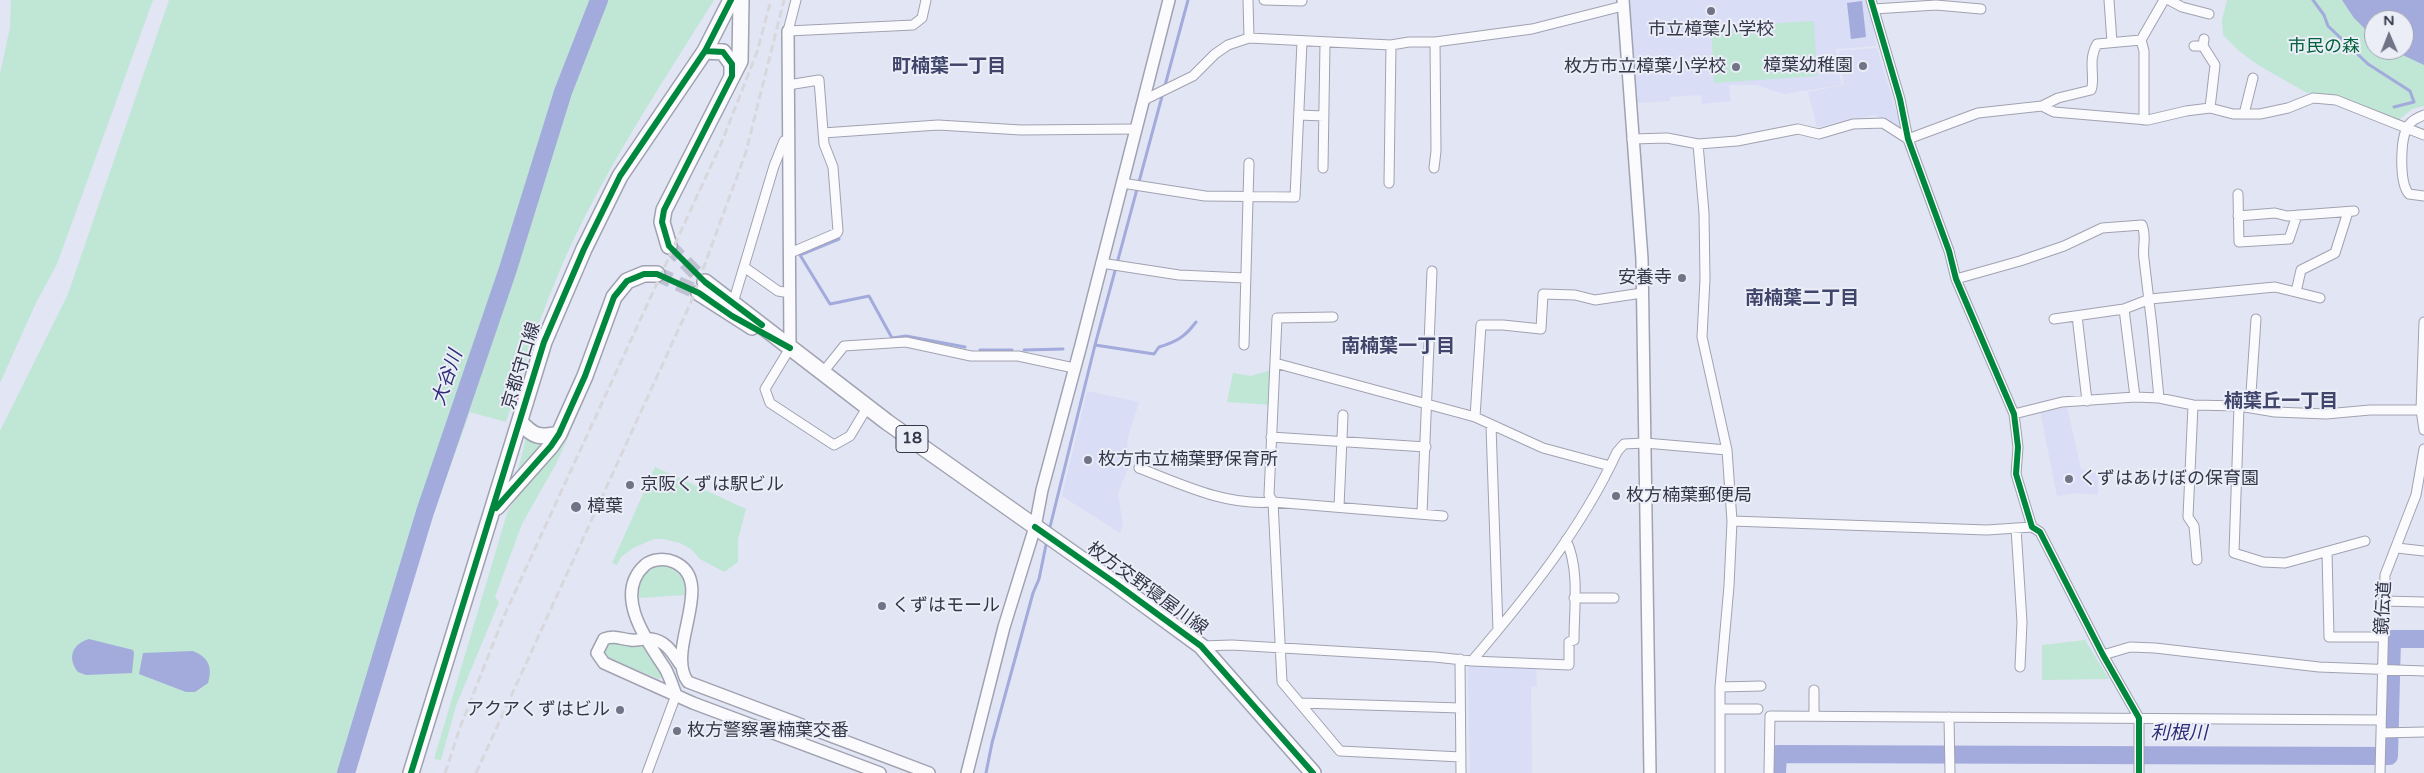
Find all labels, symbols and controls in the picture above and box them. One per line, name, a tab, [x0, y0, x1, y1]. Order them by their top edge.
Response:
marker: 市立樟葉小学校	[1705, 5, 1717, 17]
north arrow	[2364, 10, 2414, 60]
text: N	[2383, 12, 2395, 29]
place label: 市立樟葉小学校	[1648, 19, 1774, 41]
park label: 市民の森	[2288, 36, 2360, 58]
place label: 樟葉幼稚園	[1763, 55, 1853, 77]
district label: 町楠葉一丁目	[892, 56, 1006, 78]
place label: 枚方市立樟葉小学校	[1564, 56, 1726, 78]
marker: 樟葉幼稚園	[1857, 60, 1869, 72]
marker: 枚方市立樟葉小学校	[1730, 61, 1742, 73]
place label: 安養寺	[1618, 267, 1672, 289]
marker: 安養寺	[1676, 272, 1688, 284]
district label: 南楠葉二丁目	[1745, 288, 1859, 310]
street label: 京都守口線	[499, 320, 545, 412]
district label: 南楠葉一丁目	[1341, 336, 1455, 358]
water label: 大谷川	[428, 347, 468, 409]
district label: 楠葉丘一丁目	[2224, 391, 2338, 413]
road number: 18	[896, 426, 928, 452]
place label: 枚方市立楠葉野保育所	[1098, 449, 1278, 471]
marker: 枚方市立楠葉野保育所	[1082, 454, 1094, 466]
place label: くずはあけぼの保育園	[2079, 468, 2259, 490]
marker: くずはあけぼの保育園	[2063, 473, 2075, 485]
place label: 京阪くずは駅ビル	[640, 474, 784, 496]
marker: 京阪くずは駅ビル	[624, 479, 636, 491]
place label: 枚方楠葉郵便局	[1626, 485, 1752, 507]
marker: 枚方楠葉郵便局	[1610, 490, 1622, 502]
place label: 樟葉	[587, 496, 623, 518]
marker: 樟葉	[569, 500, 583, 514]
street label: 枚方交野寝屋川線	[1082, 538, 1212, 640]
street label: 鏡伝道	[2372, 580, 2396, 636]
place label: くずはモール	[892, 595, 1000, 617]
marker: くずはモール	[876, 600, 888, 612]
place label: アクアくずはビル	[466, 699, 610, 721]
marker: アクアくずはビル	[614, 704, 626, 716]
place label: 枚方警察署楠葉交番	[687, 720, 849, 742]
water label: 利根川	[2151, 723, 2207, 745]
marker: 枚方警察署楠葉交番	[671, 725, 683, 737]

